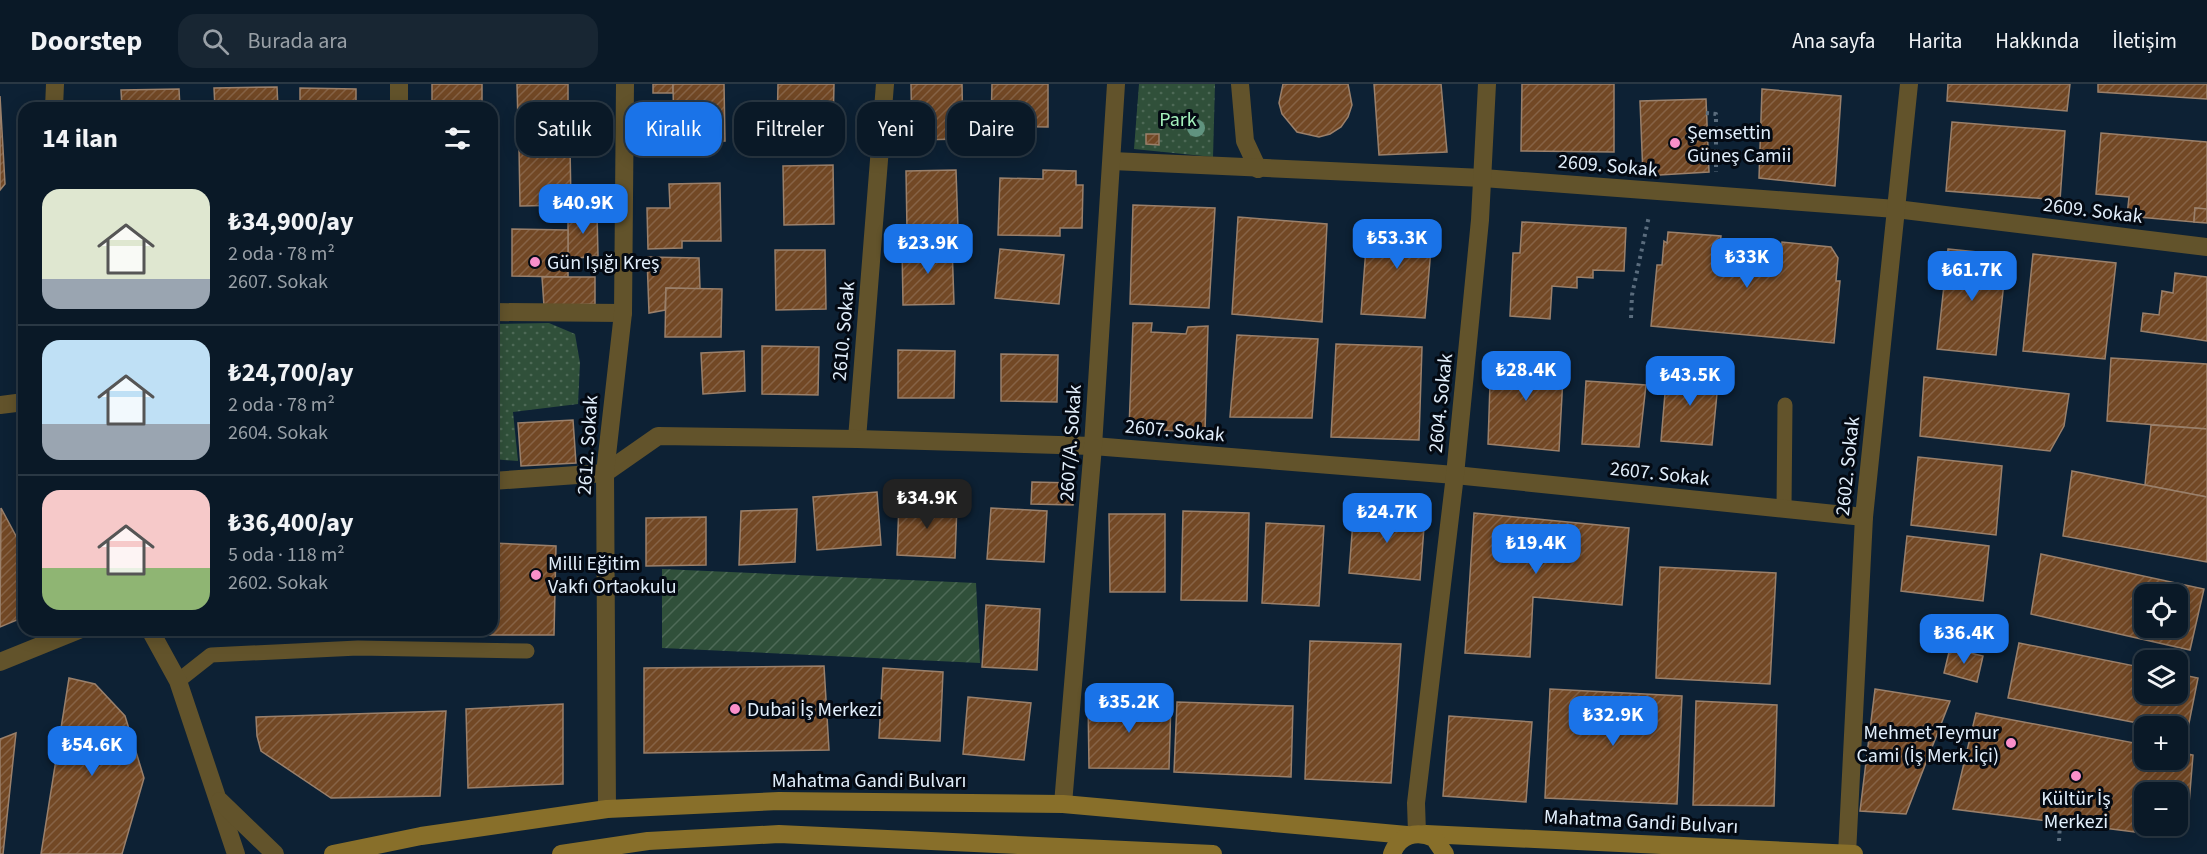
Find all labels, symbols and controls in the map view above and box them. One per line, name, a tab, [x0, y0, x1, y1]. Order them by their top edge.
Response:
search box	[178, 14, 598, 68]
text: Doorstep	[30, 21, 142, 61]
icon: search	[199, 25, 232, 58]
text: Burada ara	[247, 25, 347, 57]
text: Ana sayfa	[1792, 26, 1875, 56]
text: Harita	[1908, 26, 1962, 56]
text: Hakkında	[1995, 26, 2079, 56]
text: İletişim	[2112, 26, 2177, 56]
chip: Satılık	[516, 102, 613, 156]
chip: Kiralık	[625, 102, 722, 156]
chip: Filtreler	[734, 102, 845, 156]
chip: Yeni	[857, 102, 935, 156]
chip: Daire	[947, 102, 1035, 156]
park label: Park	[1159, 106, 1197, 134]
place label: Şemsettin Güneş Camii	[1687, 119, 1791, 170]
text: 14 ilan	[42, 120, 118, 157]
icon: filters	[441, 122, 474, 155]
marker: Şemsettin Güneş Camii	[1668, 136, 1682, 150]
street label: 2609. Sokak	[1557, 148, 1659, 184]
pin: ₺40.9K	[534, 184, 632, 235]
text: ₺40.9K	[553, 189, 613, 217]
street label: 2609. Sokak	[2042, 191, 2144, 231]
text: ₺34,900/ay	[228, 203, 354, 240]
icon: home	[90, 213, 162, 285]
pin: ₺53.3K	[1348, 219, 1446, 270]
pin: ₺23.9K	[879, 224, 977, 275]
text: ₺53.3K	[1367, 224, 1427, 252]
text: ₺23.9K	[898, 229, 958, 257]
pin: ₺33K	[1711, 238, 1783, 289]
text: 2 oda · 78 m²	[228, 240, 335, 268]
text: ₺33K	[1725, 243, 1769, 271]
place label: Gün Işığı Kreş	[547, 249, 659, 277]
pin: ₺61.7K	[1923, 251, 2021, 302]
marker: Gün Işığı Kreş	[528, 255, 542, 269]
text: ₺61.7K	[1942, 256, 2002, 284]
text: 2607. Sokak	[228, 268, 328, 296]
street label: 2610. Sokak	[826, 280, 862, 382]
pin: ₺28.4K	[1477, 351, 1575, 402]
street label: 2604. Sokak	[1422, 352, 1460, 454]
text: ₺24,700/ay	[228, 354, 354, 391]
text: ₺28.4K	[1496, 356, 1556, 384]
pin: ₺43.5K	[1641, 356, 1739, 407]
text: ₺43.5K	[1660, 361, 1720, 389]
icon: home	[90, 364, 162, 436]
street label: 2607/A. Sokak	[1053, 384, 1089, 502]
text: 2 oda · 78 m²	[228, 391, 335, 419]
street label: 2612. Sokak	[571, 394, 605, 496]
street label: 2607. Sokak	[1124, 413, 1226, 449]
street label: 2602. Sokak	[1829, 415, 1867, 517]
text: 2604. Sokak	[228, 419, 328, 447]
street label: 2607. Sokak	[1609, 455, 1711, 493]
pin: ₺34.9K	[878, 479, 976, 530]
text: ₺34.9K	[897, 484, 957, 512]
pin: ₺24.7K	[1338, 493, 1436, 544]
text: ₺24.7K	[1357, 498, 1417, 526]
text: ₺36,400/ay	[228, 504, 354, 541]
icon: home	[90, 514, 162, 586]
pin: ₺19.4K	[1487, 524, 1585, 575]
text: ₺19.4K	[1506, 529, 1566, 557]
text: 5 oda · 118 m²	[228, 541, 345, 569]
place label: Milli Eğitim Vakfı Ortaokulu	[548, 550, 677, 601]
marker: Milli Eğitim Vakfı Ortaokulu	[529, 568, 543, 582]
text: 2602. Sokak	[228, 569, 328, 597]
map controls	[2134, 584, 2188, 836]
button: locate	[2134, 584, 2188, 638]
pin: ₺36.4K	[1915, 614, 2013, 665]
text: ₺36.4K	[1934, 619, 1994, 647]
button: layers	[2134, 650, 2188, 704]
pin: ₺35.2K	[1080, 683, 1178, 734]
text: ₺35.2K	[1099, 688, 1159, 716]
place label: Dubai İş Merkezi	[747, 696, 882, 724]
pin: ₺32.9K	[1564, 696, 1662, 747]
text: ₺32.9K	[1583, 701, 1643, 729]
marker: Dubai İş Merkezi	[728, 702, 742, 716]
button: +	[2134, 716, 2188, 770]
place label: Mehmet Teymur Cami (İş Merk.İçi)	[1856, 719, 1999, 770]
pin: ₺54.6K	[43, 726, 141, 777]
text: ₺54.6K	[62, 731, 122, 759]
marker: Mehmet Teymur Cami (İş Merk.İçi)	[2004, 736, 2018, 750]
street label: Mahatma Gandi Bulvarı	[772, 767, 966, 795]
marker: Kültür İş Merkezi	[2069, 769, 2083, 783]
button: −	[2134, 782, 2188, 836]
place label: Kültür İş Merkezi	[2041, 785, 2111, 836]
street label: Mahatma Gandi Bulvarı	[1543, 803, 1739, 841]

